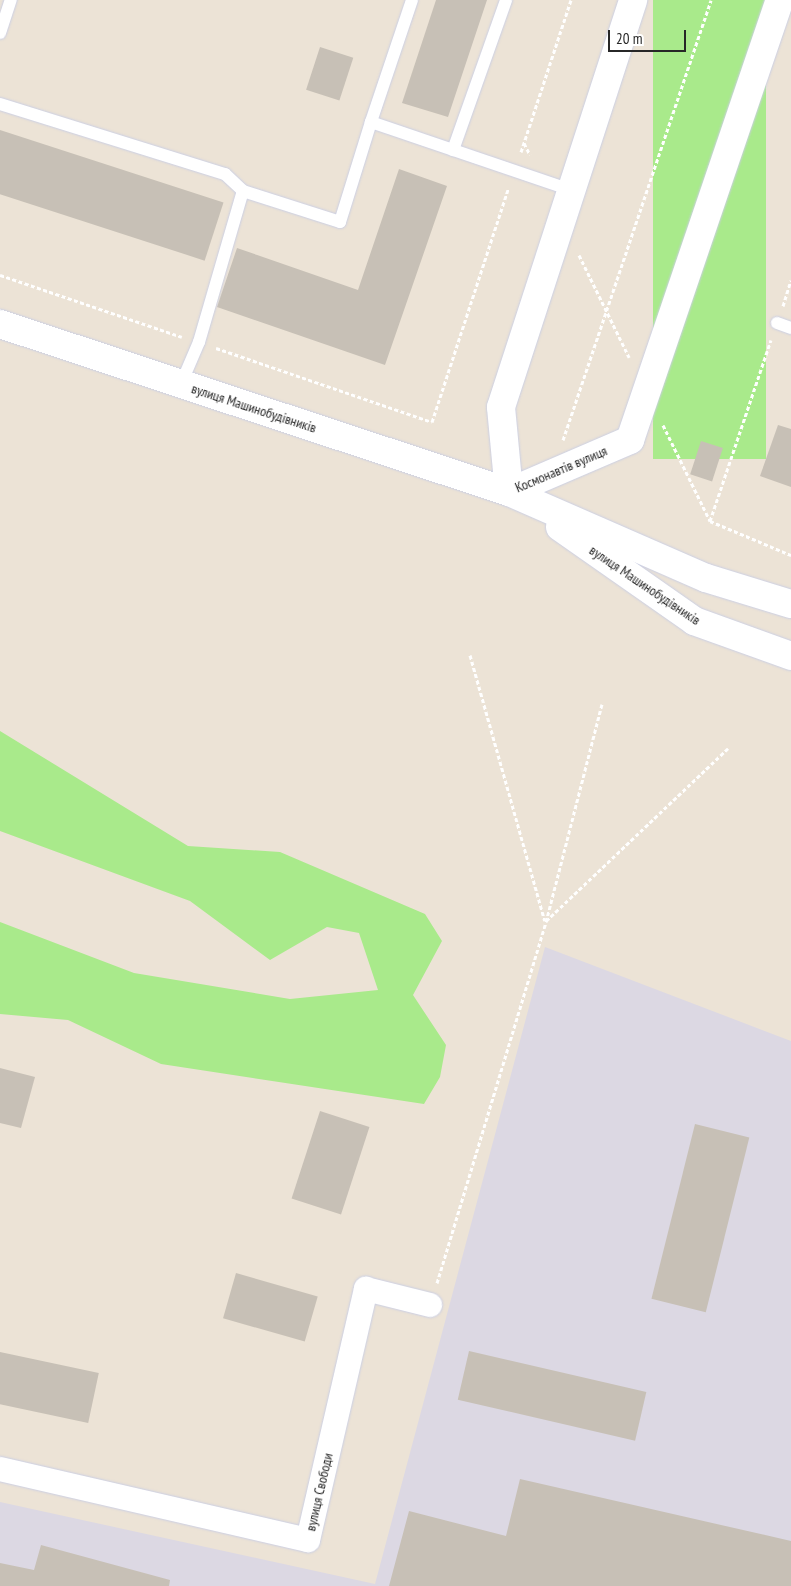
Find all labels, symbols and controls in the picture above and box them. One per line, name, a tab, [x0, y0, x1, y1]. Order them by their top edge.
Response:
scale bar	[611, 20, 688, 52]
text: 20 m	[616, 29, 642, 48]
street label: вулиця Машинобудівників	[189, 380, 319, 436]
street label: Космонавтів вулиця	[513, 442, 609, 496]
street label: вулиця Машинобудівників	[586, 542, 704, 628]
street label: вулиця Свободи	[302, 1451, 336, 1533]

